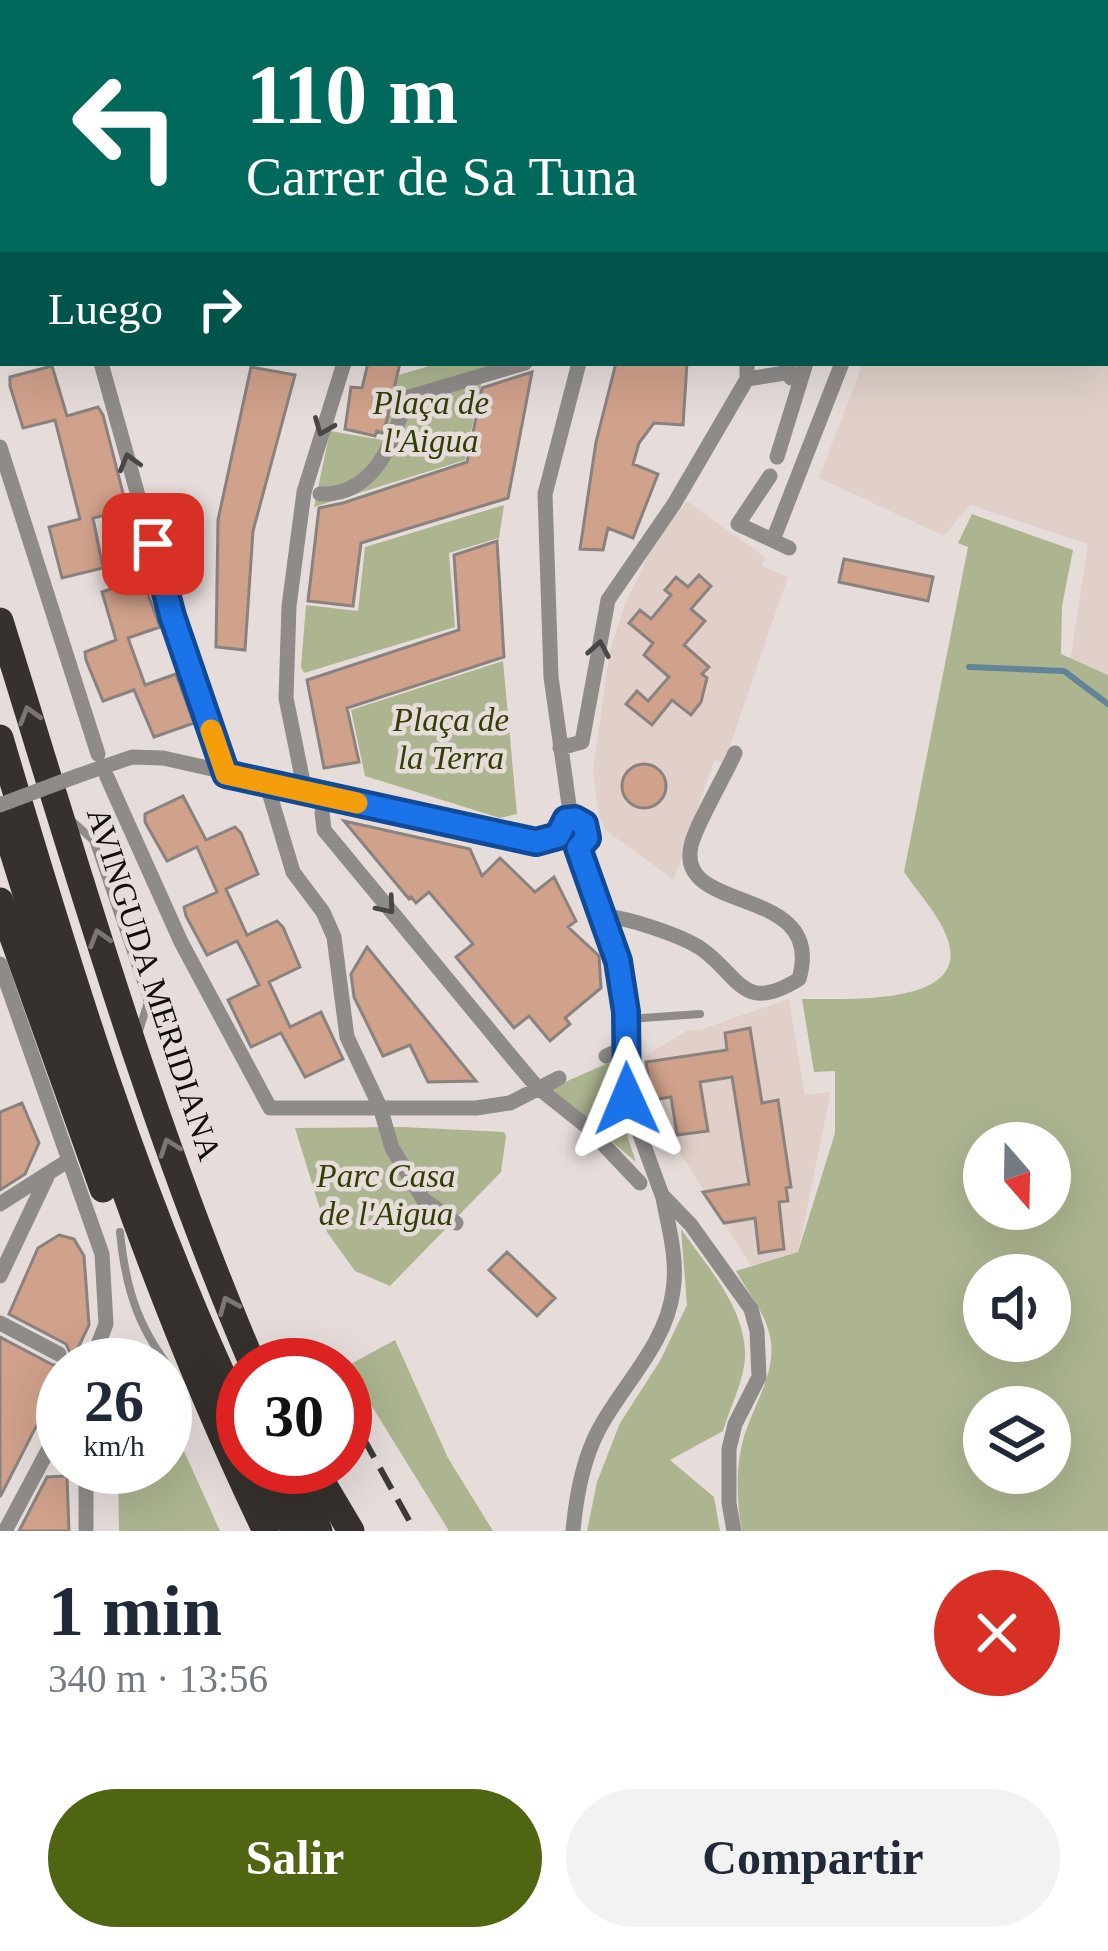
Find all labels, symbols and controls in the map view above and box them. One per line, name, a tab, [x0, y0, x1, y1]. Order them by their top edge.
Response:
icon: left	[48, 48, 204, 204]
text: 110 m	[246, 48, 458, 141]
text: Carrer de Sa Tuna	[246, 147, 637, 207]
icon: right	[187, 276, 253, 342]
text: Luego	[48, 284, 163, 334]
park label: Plaça de l'Aigua	[372, 385, 489, 459]
one-way arrow	[313, 415, 337, 436]
one-way arrow	[118, 452, 143, 473]
pin	[102, 493, 204, 595]
icon: arrive	[120, 511, 186, 577]
one-way arrow	[586, 639, 611, 659]
park label: Plaça de la Terra	[392, 702, 509, 776]
one-way arrow	[18, 705, 43, 726]
street label: AVINGUDA MERIDIANA	[80, 803, 228, 1165]
one-way arrow	[373, 892, 395, 914]
one-way arrow	[88, 928, 113, 949]
position arrow	[564, 1036, 690, 1162]
north arrow	[963, 1122, 1071, 1230]
map controls	[963, 1122, 1071, 1494]
one-way arrow	[159, 1138, 183, 1159]
park label: Parc Casa de l'Aigua	[315, 1158, 456, 1232]
button: sound	[963, 1254, 1071, 1362]
one-way arrow	[218, 1296, 242, 1317]
speed limit sign: 30	[216, 1338, 372, 1494]
text: 26	[84, 1368, 144, 1434]
button: layers	[963, 1386, 1071, 1494]
text: km/h	[83, 1429, 145, 1462]
button: close	[934, 1570, 1060, 1696]
text: 1 min	[48, 1571, 222, 1651]
text: 340 m · 13:56	[48, 1657, 268, 1700]
button: Salir	[48, 1789, 542, 1927]
button: Compartir	[566, 1789, 1060, 1927]

